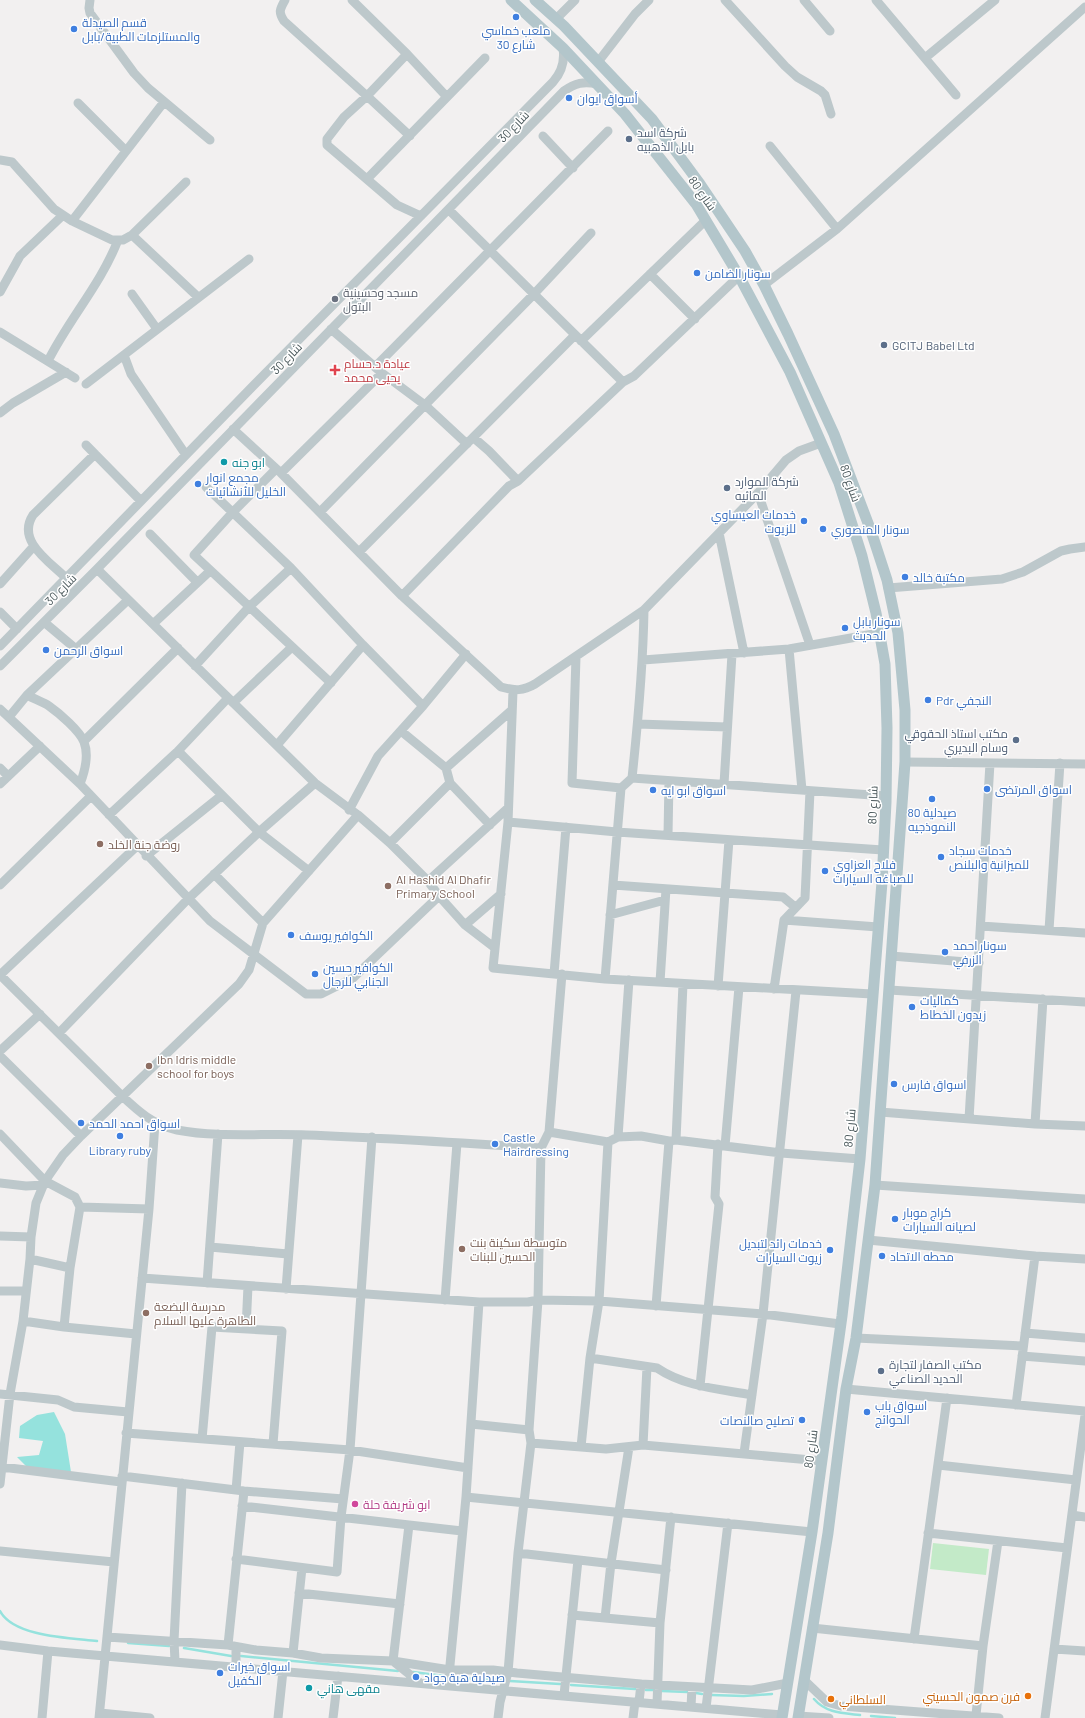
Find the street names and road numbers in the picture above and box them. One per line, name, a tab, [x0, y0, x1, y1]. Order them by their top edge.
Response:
street label: شارع 30	[495, 107, 533, 146]
street label: شارع 80	[685, 173, 720, 214]
street label: شارع 30	[268, 339, 306, 378]
street label: شارع 80	[836, 462, 864, 504]
street label: شارع 30	[41, 570, 80, 609]
street label: شارع 80	[864, 785, 882, 825]
street label: شارع 80	[840, 1108, 860, 1148]
street label: شارع 80	[800, 1429, 822, 1469]

